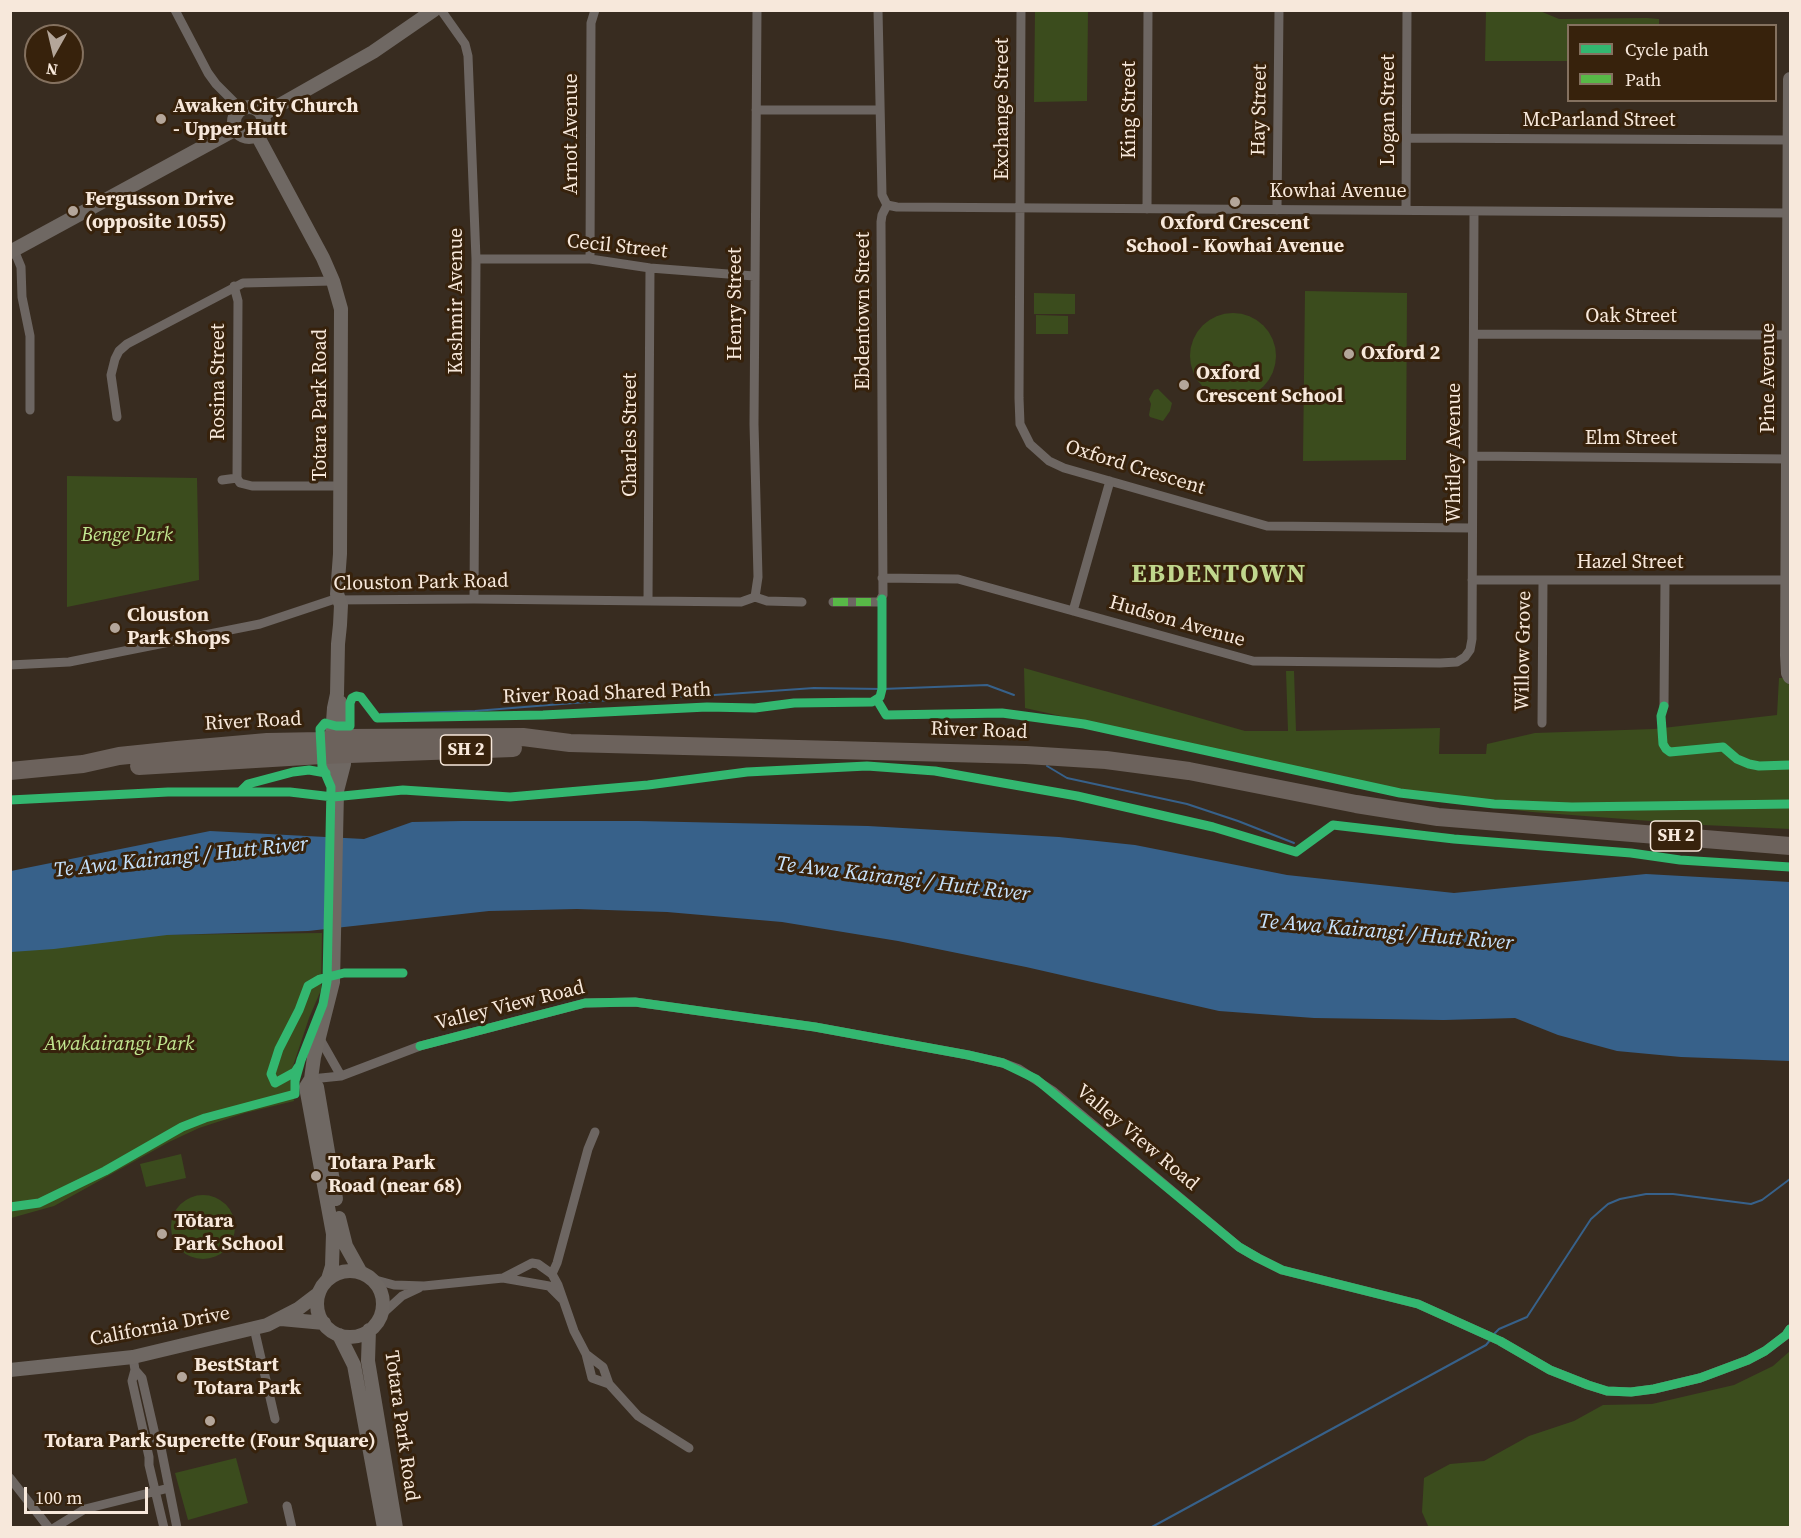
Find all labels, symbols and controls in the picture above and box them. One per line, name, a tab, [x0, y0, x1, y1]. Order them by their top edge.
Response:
north arrow	[24, 24, 84, 84]
legend	[1567, 24, 1777, 102]
text: Cycle path	[1625, 37, 1709, 62]
street label: Exchange Street	[991, 38, 1015, 180]
street label: Logan Street	[1377, 54, 1401, 166]
text: N	[44, 58, 59, 82]
street label: King Street	[1118, 61, 1142, 159]
street label: Hay Street	[1247, 64, 1273, 156]
text: Path	[1625, 67, 1661, 92]
street label: Arnot Avenue	[560, 73, 584, 195]
place label: Awaken City Church - Upper Hutt	[173, 95, 359, 142]
street label: McParland Street	[1523, 109, 1675, 133]
marker: Awaken City Church - Upper Hutt	[154, 112, 168, 126]
street label: Kowhai Avenue	[1269, 180, 1407, 204]
place label: Fergusson Drive (opposite 1055)	[85, 188, 234, 235]
marker: Oxford Crescent School - Kowhai Avenue	[1228, 195, 1242, 209]
marker: Fergusson Drive (opposite 1055)	[66, 204, 80, 218]
place label: Oxford Crescent School - Kowhai Avenue	[1126, 212, 1344, 259]
street label: Kashmir Avenue	[445, 228, 469, 374]
street label: Cecil Street	[566, 230, 668, 264]
street label: Ebdentown Street	[852, 232, 876, 390]
street label: Henry Street	[724, 248, 748, 360]
street label: Oak Street	[1585, 305, 1677, 329]
street label: Rosina Street	[207, 323, 231, 441]
street label: Pine Avenue	[1757, 323, 1781, 433]
street label: Totara Park Road	[309, 329, 333, 481]
place label: Oxford 2	[1361, 342, 1440, 366]
marker: Oxford 2	[1342, 347, 1356, 361]
place label: Oxford Crescent School	[1196, 362, 1343, 409]
street label: Charles Street	[619, 373, 643, 497]
marker: Oxford Crescent School	[1177, 378, 1191, 392]
street label: Whitley Avenue	[1443, 383, 1467, 523]
street label: Elm Street	[1585, 427, 1677, 451]
street label: Oxford Crescent	[1062, 435, 1208, 501]
park label: Benge Park	[81, 524, 173, 548]
street label: Hazel Street	[1577, 551, 1683, 575]
district label: EBDENTOWN	[1131, 559, 1307, 591]
street label: Clouston Park Road	[333, 569, 509, 597]
street label: Hudson Avenue	[1106, 591, 1248, 653]
street label: Willow Grove	[1511, 591, 1537, 711]
place label: Clouston Park Shops	[127, 604, 230, 651]
marker: Clouston Park Shops	[108, 621, 122, 635]
street label: River Road Shared Path	[502, 678, 712, 710]
street label: River Road	[204, 707, 302, 737]
street label: River Road	[930, 717, 1028, 745]
road number: SH 2	[440, 735, 492, 765]
road number: SH 2	[1650, 821, 1702, 851]
water label: Te Awa Kairangi / Hutt River	[53, 832, 309, 884]
water label: Te Awa Kairangi / Hutt River	[775, 852, 1031, 908]
water label: Te Awa Kairangi / Hutt River	[1258, 909, 1514, 957]
street label: Valley View Road	[433, 976, 587, 1036]
park label: Awakairangi Park	[44, 1033, 194, 1057]
street label: Valley View Road	[1071, 1080, 1203, 1196]
place label: Totara Park Road (near 68)	[328, 1152, 463, 1199]
marker: Totara Park Road (near 68)	[309, 1169, 323, 1183]
place label: Tōtara Park School	[174, 1210, 284, 1257]
marker: Tōtara Park School	[155, 1227, 169, 1241]
street label: California Drive	[88, 1302, 232, 1352]
street label: Totara Park Road	[379, 1349, 423, 1503]
place label: BestStart Totara Park	[194, 1354, 301, 1401]
marker: BestStart Totara Park	[175, 1370, 189, 1384]
marker: Totara Park Superette (Four Square)	[203, 1414, 217, 1428]
place label: Totara Park Superette (Four Square)	[44, 1430, 376, 1454]
scale bar	[27, 1475, 152, 1513]
text: 100 m	[35, 1485, 82, 1510]

